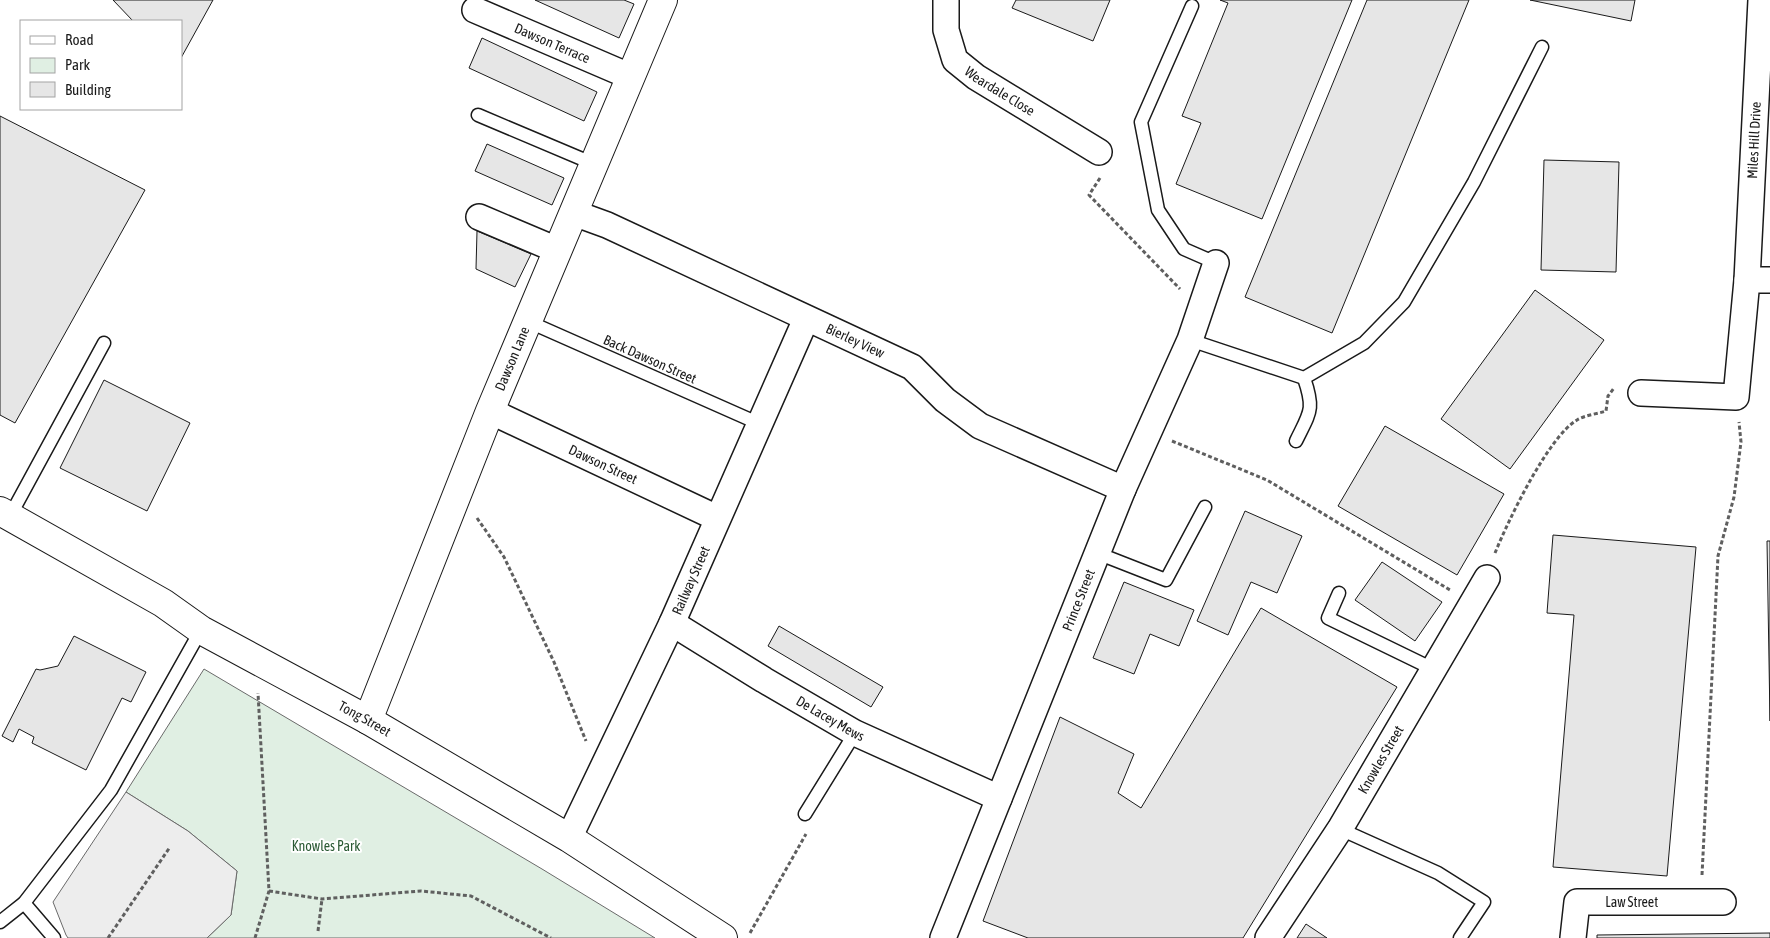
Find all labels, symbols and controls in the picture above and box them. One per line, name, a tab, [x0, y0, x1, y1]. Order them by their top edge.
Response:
legend	[20, 20, 182, 110]
street label: Dawson Terrace	[512, 20, 592, 66]
text: Road	[65, 31, 94, 48]
text: Park	[65, 56, 90, 73]
street label: Weardale Close	[962, 63, 1038, 119]
text: Building	[65, 81, 111, 98]
street label: Miles Hill Drive	[1744, 101, 1764, 179]
street label: Bierley View	[824, 320, 888, 361]
street label: Dawson Lane	[491, 324, 533, 393]
street label: Back Dawson Street	[601, 331, 699, 387]
street label: Dawson Street	[566, 441, 640, 487]
street label: Railway Street	[669, 543, 713, 617]
street label: Prince Street	[1059, 567, 1098, 633]
street label: De Lacey Mews	[793, 693, 867, 744]
street label: Tong Street	[336, 698, 394, 740]
street label: Knowles Street	[1354, 723, 1407, 797]
park label: Knowles Park	[292, 838, 360, 854]
street label: Law Street	[1605, 894, 1658, 910]

